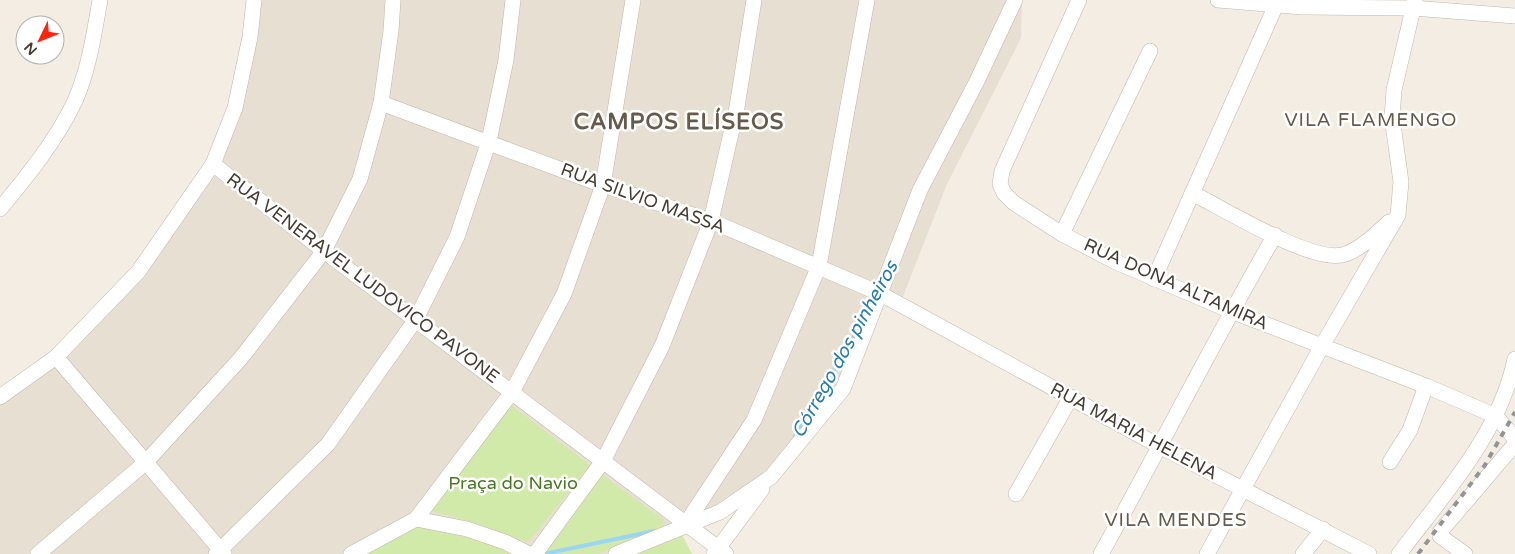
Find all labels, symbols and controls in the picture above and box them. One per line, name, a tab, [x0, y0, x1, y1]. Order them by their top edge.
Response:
north arrow	[15, 15, 65, 65]
text: N	[21, 39, 41, 58]
district label: CAMPOS ELÍSEOS	[574, 107, 784, 135]
district label: VILA FLAMENGO	[1284, 109, 1458, 131]
street label: RUA SILVIO MASSA	[558, 158, 728, 238]
street label: RUA VENERAVEL LUDOVICO PAVONE	[222, 168, 504, 388]
street label: RUA DONA ALTAMIRA	[1080, 233, 1272, 335]
water label: Córrego dos pinheiros	[787, 256, 904, 442]
street label: RUA MARIA HELENA	[1047, 378, 1221, 484]
park label: Praça do Navio	[448, 472, 578, 494]
district label: VILA MENDES	[1104, 509, 1248, 531]

